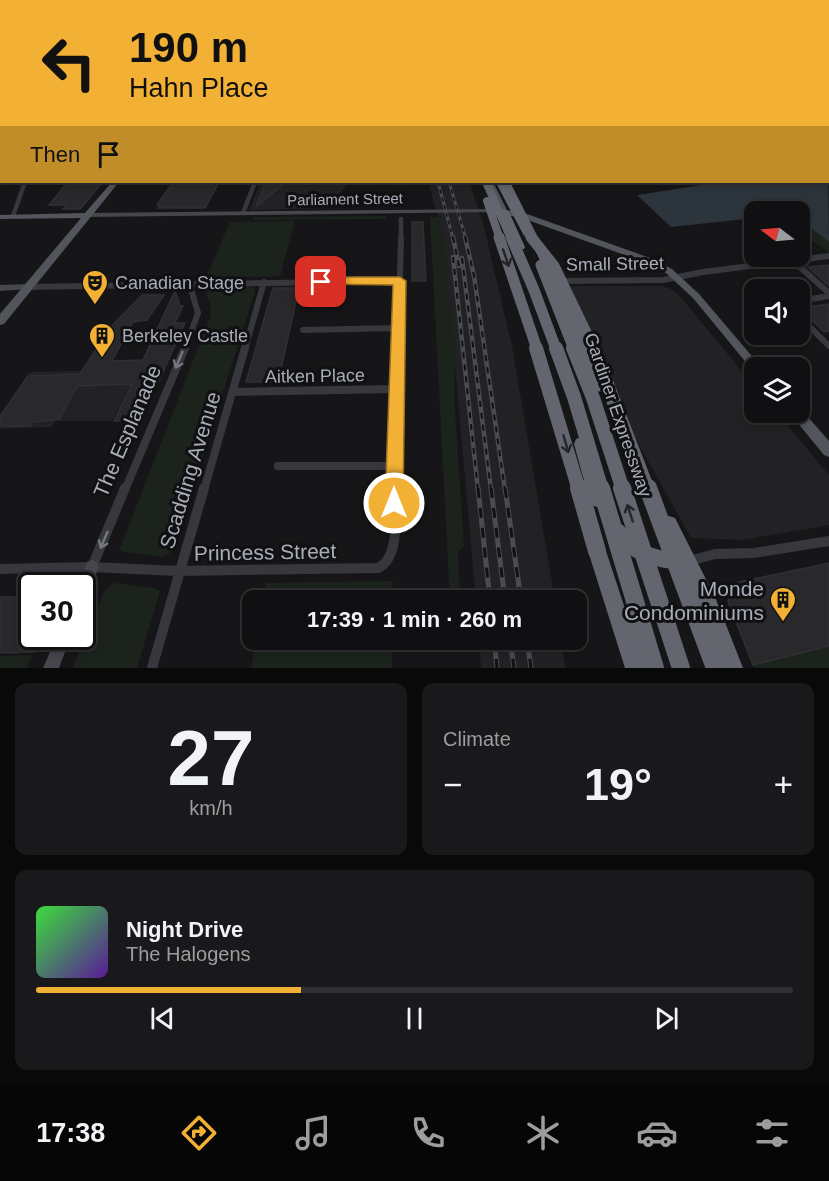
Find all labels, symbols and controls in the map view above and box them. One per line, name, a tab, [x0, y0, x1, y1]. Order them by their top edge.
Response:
icon: left	[30, 24, 108, 102]
text: 190 m	[129, 24, 248, 71]
text: Hahn Place	[129, 73, 269, 103]
icon: arrive	[92, 138, 125, 171]
text: Then	[30, 142, 80, 167]
street label: Parliament Street	[287, 189, 404, 209]
north arrow	[744, 201, 810, 267]
map controls	[744, 201, 810, 423]
one-way arrow	[502, 248, 513, 267]
street label: Small Street	[566, 253, 664, 275]
pin	[295, 256, 346, 307]
icon: arrive	[304, 265, 337, 298]
theatre icon: Canadian Stage	[80, 268, 110, 306]
place label: Canadian Stage	[115, 273, 244, 293]
button: sound	[744, 279, 810, 345]
building icon: Berkeley Castle	[87, 321, 117, 359]
place label: Berkeley Castle	[122, 326, 248, 346]
street label: Gardiner Expressway	[581, 330, 655, 500]
one-way arrow	[173, 351, 184, 369]
button: layers	[744, 357, 810, 423]
street label: The Esplanade	[89, 361, 165, 501]
street label: Aitken Place	[265, 365, 365, 387]
street label: Scadding Avenue	[155, 389, 225, 551]
one-way arrow	[561, 434, 572, 453]
position arrow	[362, 471, 426, 535]
one-way arrow	[624, 504, 635, 523]
one-way arrow	[98, 531, 109, 549]
street label: Princess Street	[194, 539, 337, 565]
speed limit sign: 30	[18, 572, 96, 650]
place label: Monde Condominiums	[624, 577, 764, 624]
building icon: Monde Condominiums	[768, 585, 798, 623]
text: 17:39 · 1 min · 260 m	[307, 607, 522, 632]
text: 27	[168, 714, 254, 802]
text: Climate	[443, 728, 511, 750]
text: 19°	[584, 759, 652, 810]
text: −	[443, 766, 462, 803]
text: +	[774, 766, 793, 803]
text: km/h	[189, 797, 233, 819]
text: Night Drive	[126, 917, 243, 942]
text: The Halogens	[126, 943, 251, 965]
icon: previous	[146, 1002, 179, 1035]
icon: pause	[398, 1002, 431, 1035]
icon: next	[650, 1002, 683, 1035]
icon: directions	[178, 1112, 220, 1154]
icon: music	[292, 1112, 334, 1154]
icon: phone	[407, 1112, 449, 1154]
icon: climate	[522, 1112, 564, 1154]
icon: car	[636, 1112, 678, 1154]
icon: filters	[751, 1112, 793, 1154]
text: 17:38	[36, 1118, 105, 1148]

